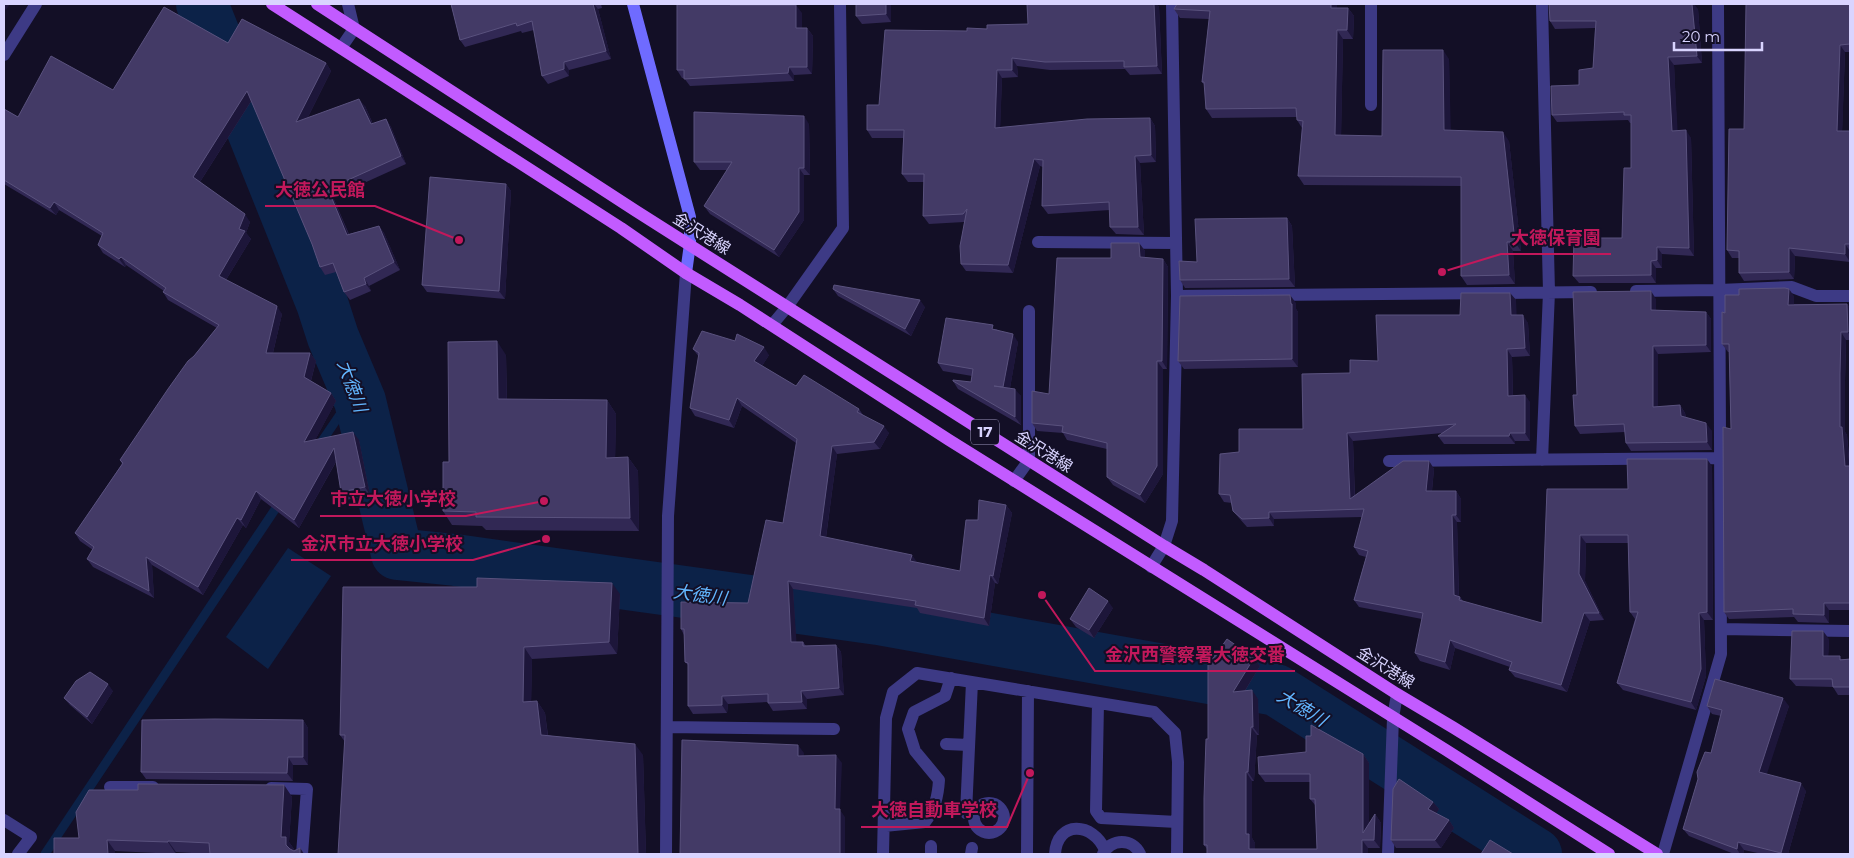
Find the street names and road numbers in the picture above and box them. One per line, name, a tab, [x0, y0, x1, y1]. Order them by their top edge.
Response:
street label: 金沢港線	[670, 208, 734, 258]
road number: 17	[971, 420, 999, 444]
street label: 金沢港線	[1012, 426, 1076, 476]
street label: 金沢港線	[1354, 642, 1418, 692]

